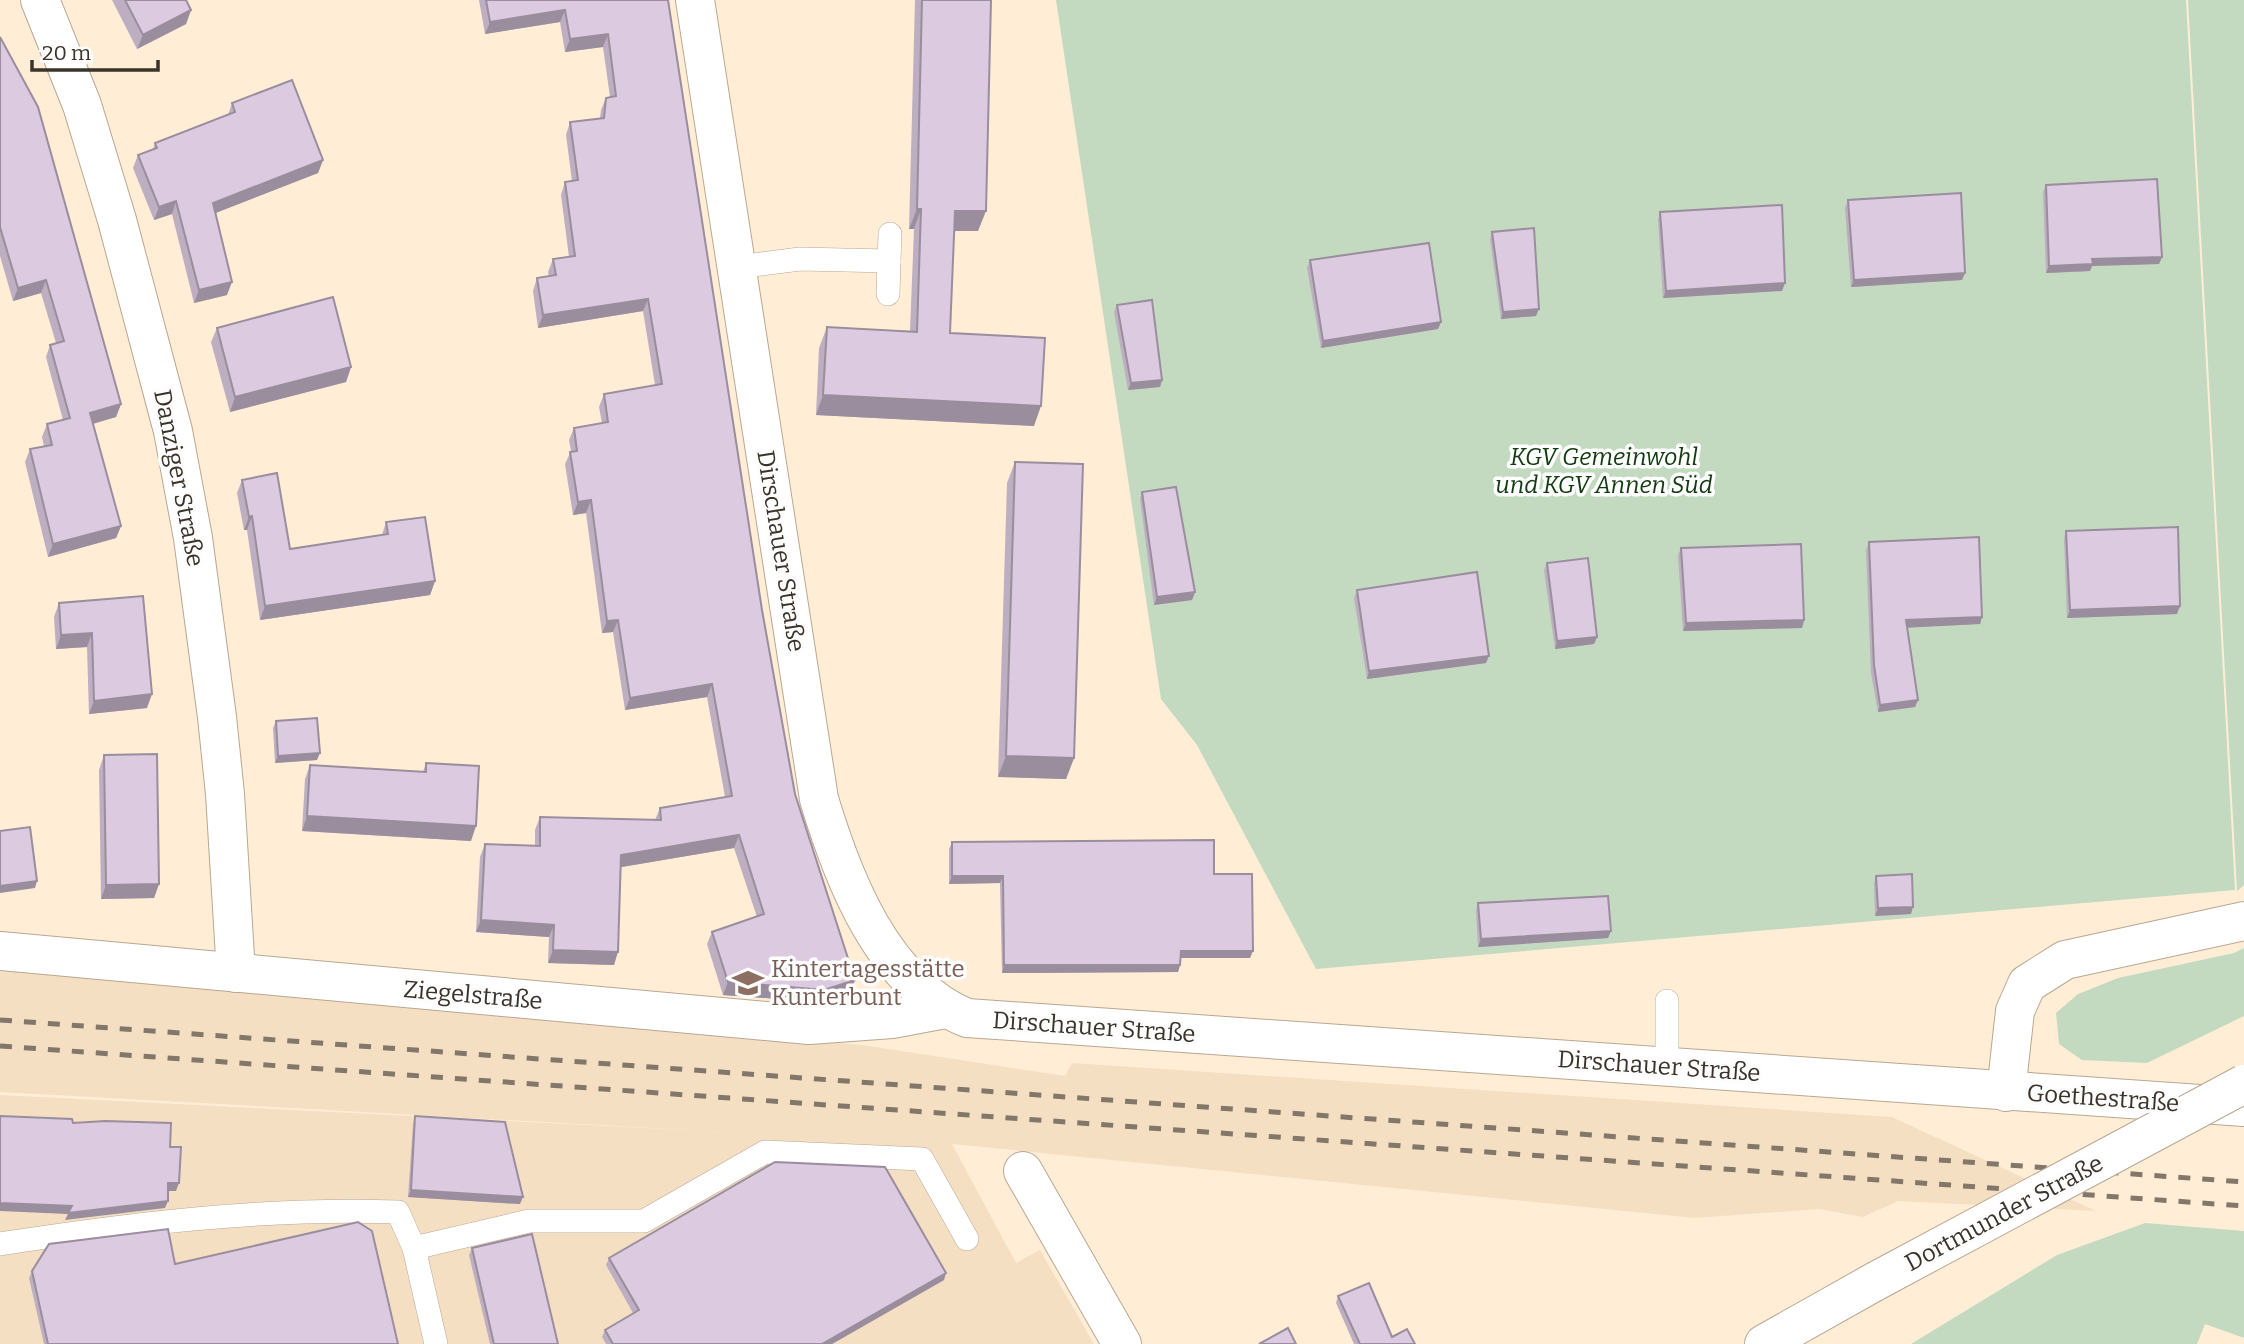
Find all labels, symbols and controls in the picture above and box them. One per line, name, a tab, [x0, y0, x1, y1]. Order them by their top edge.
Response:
scale bar	[32, 28, 158, 72]
text: 20 m	[42, 40, 91, 66]
street label: Danziger Straße	[148, 387, 210, 569]
park label: KGV Gemeinwohl und KGV Annen Süd	[1495, 443, 1713, 499]
street label: Dirschauer Straße	[751, 448, 811, 654]
place label: Kintertagesstätte Kunterbunt	[771, 955, 965, 1011]
school or university icon: Kintertagesstätte Kunterbunt	[731, 966, 765, 1000]
street label: Ziegelstraße	[402, 975, 544, 1015]
street label: Dirschauer Straße	[992, 1006, 1196, 1048]
street label: Dirschauer Straße	[1557, 1045, 1761, 1087]
street label: Goethestraße	[2026, 1079, 2180, 1117]
street label: Dortmunder Straße	[1900, 1149, 2108, 1277]

